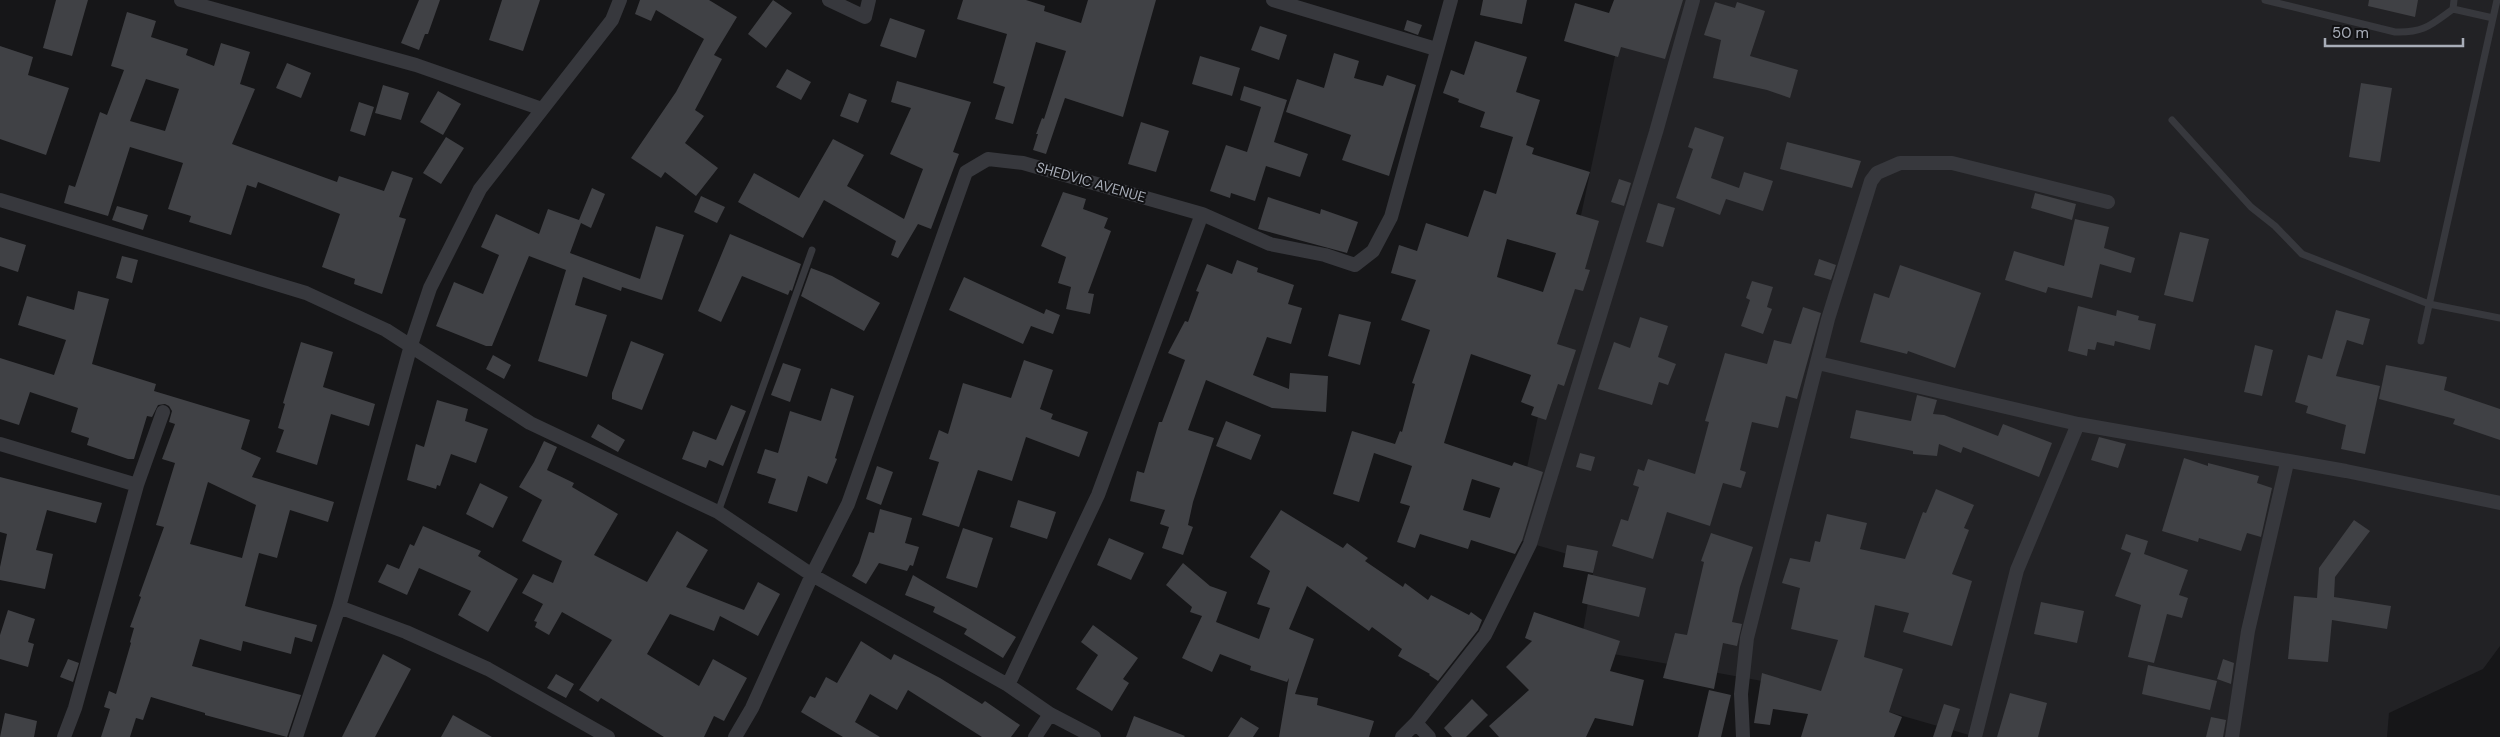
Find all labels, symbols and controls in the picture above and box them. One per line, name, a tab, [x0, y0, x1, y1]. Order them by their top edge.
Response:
scale bar	[2325, 15, 2462, 47]
text: 50 m	[2332, 23, 2369, 43]
street label: SHEDVIC AVENUE	[1034, 158, 1148, 206]

